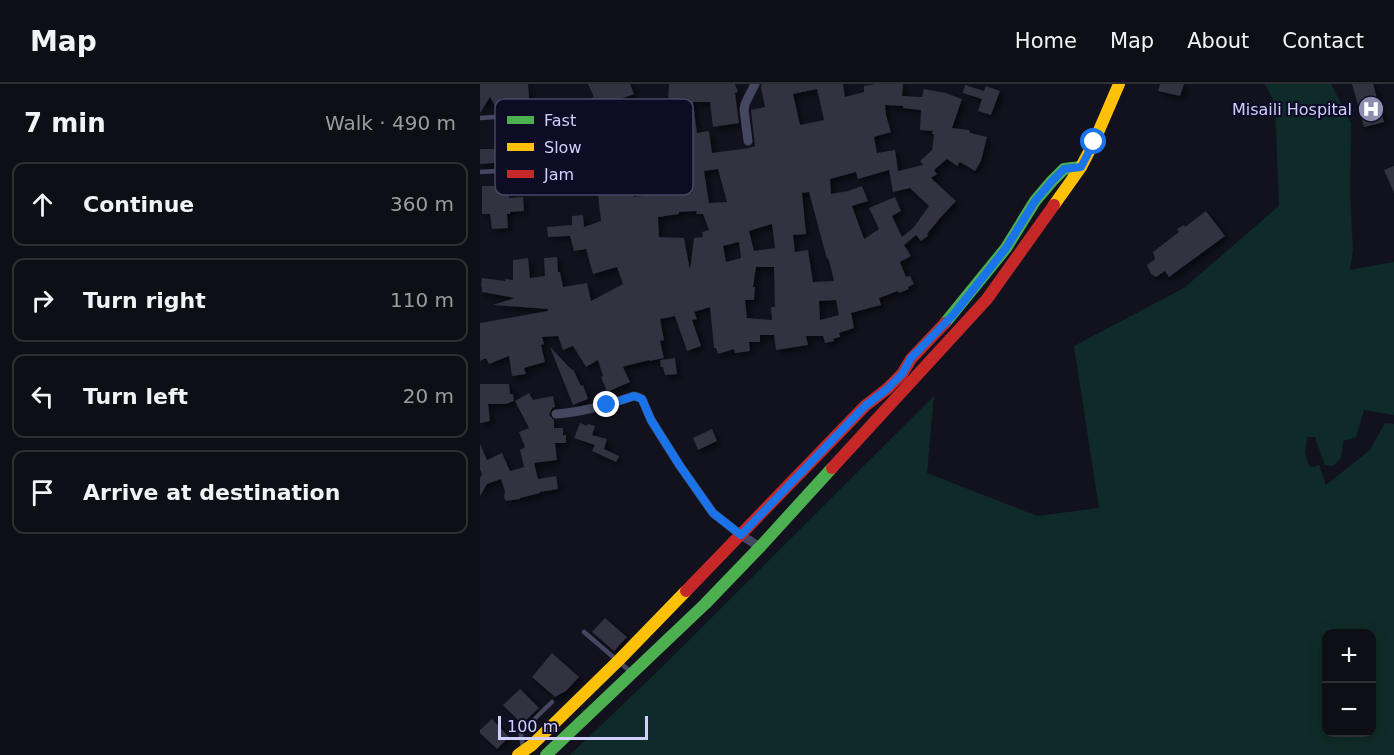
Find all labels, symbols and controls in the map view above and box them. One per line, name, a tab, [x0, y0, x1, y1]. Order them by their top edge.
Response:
text: Map	[30, 25, 97, 58]
text: Home	[1015, 29, 1077, 53]
text: Map	[1110, 29, 1154, 53]
text: About	[1187, 29, 1249, 53]
text: Contact	[1282, 29, 1364, 53]
hospital icon: Misaili Hospital	[1356, 94, 1386, 124]
legend	[495, 99, 693, 195]
place label: Misaili Hospital	[1232, 100, 1352, 119]
text: 7 min	[24, 108, 106, 138]
text: Walk · 490 m	[325, 111, 456, 135]
text: Fast	[544, 111, 576, 130]
route start	[1080, 128, 1106, 154]
text: Slow	[544, 138, 581, 157]
text: Jam	[543, 165, 574, 184]
icon: ahead	[26, 188, 59, 221]
text: Continue	[83, 192, 194, 217]
text: 360 m	[390, 192, 454, 216]
icon: right	[26, 284, 59, 317]
text: Turn right	[83, 288, 206, 313]
text: 110 m	[390, 288, 454, 312]
icon: left	[26, 380, 59, 413]
text: Turn left	[83, 384, 188, 409]
text: 20 m	[403, 384, 454, 408]
route end	[593, 391, 619, 417]
icon: arrive	[26, 476, 59, 509]
text: Arrive at destination	[83, 480, 340, 505]
map controls	[1322, 629, 1376, 737]
button: +	[1322, 629, 1376, 683]
button: −	[1322, 683, 1376, 737]
scale bar	[498, 713, 648, 740]
text: 100 m	[507, 717, 558, 736]

